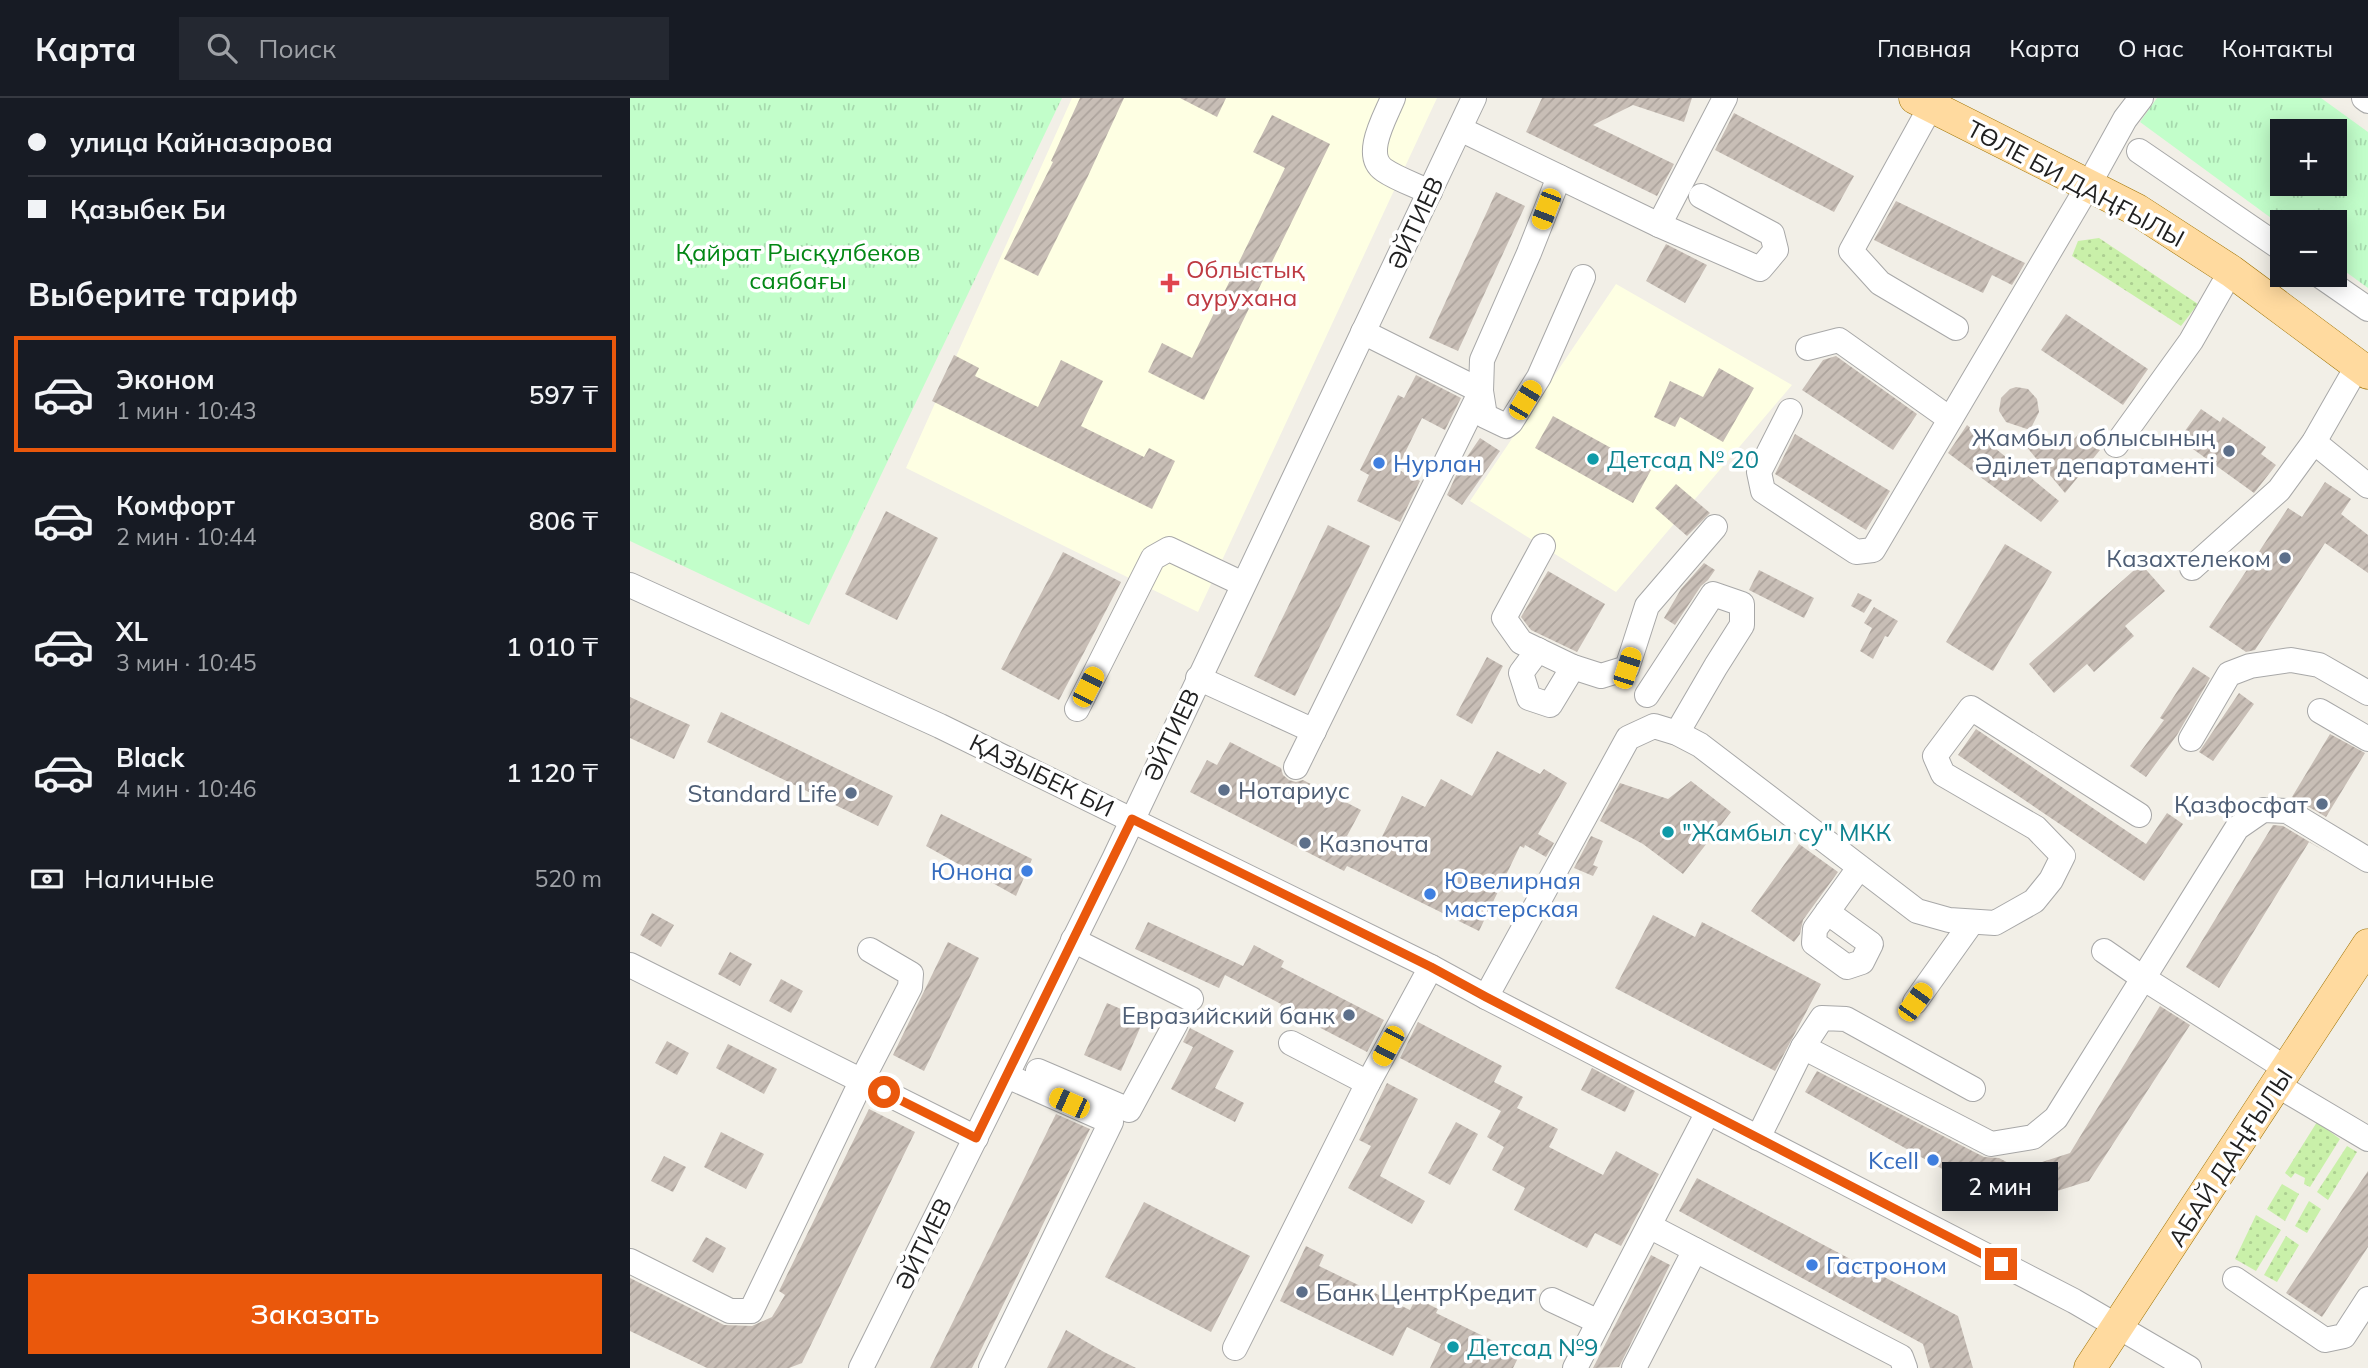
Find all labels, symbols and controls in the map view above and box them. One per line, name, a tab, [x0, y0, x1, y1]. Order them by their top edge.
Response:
search box	[179, 17, 669, 80]
text: Карта	[35, 28, 137, 69]
icon: search	[203, 29, 241, 67]
text: Поиск	[259, 32, 336, 65]
text: Главная	[1877, 33, 1971, 63]
text: Карта	[2009, 33, 2080, 63]
text: О нас	[2118, 33, 2184, 63]
text: Контакты	[2222, 33, 2333, 63]
street label: ТӨЛЕ БИ ДАҢҒЫЛЫ	[1962, 113, 2190, 253]
map controls	[2270, 119, 2347, 287]
button: +	[2270, 119, 2347, 196]
text: улица Кайназарова	[70, 126, 333, 159]
street label: ӘЙТИЕВ	[1381, 172, 1449, 274]
car	[1529, 186, 1564, 232]
text: Қазыбек Би	[70, 193, 226, 226]
button: −	[2270, 210, 2347, 287]
park label: Қайрат Рысқұлбеков саябағы	[676, 237, 920, 295]
place label: Облыстық аурухана	[1186, 254, 1305, 312]
marker: Облыстық аурухана	[1160, 273, 1180, 293]
text: Выберите тариф	[28, 274, 298, 314]
icon: car	[32, 363, 95, 426]
text: Эконом	[116, 363, 215, 396]
car	[1506, 377, 1545, 423]
text: 597 ₸	[529, 378, 598, 411]
text: 1 мин · 10:43	[116, 396, 256, 425]
place label: Жамбыл облысының Әділет департаменті	[1972, 422, 2216, 480]
marker: Жамбыл облысының Әділет департаменті	[2221, 443, 2237, 459]
place label: Детсад № 20	[1607, 444, 1759, 474]
place label: Нурлан	[1393, 448, 1482, 478]
marker: Детсад № 20	[1585, 451, 1601, 467]
marker: Нурлан	[1371, 455, 1387, 471]
icon: car	[32, 489, 95, 552]
text: Комфорт	[116, 489, 235, 522]
text: 806 ₸	[529, 504, 598, 537]
text: 2 мин · 10:44	[116, 522, 256, 551]
place label: Казахтелеком	[2106, 543, 2271, 573]
marker: Казахтелеком	[2277, 550, 2293, 566]
icon: car	[32, 615, 95, 678]
text: XL	[116, 615, 148, 648]
text: 1 010 ₸	[506, 630, 598, 663]
car	[1611, 645, 1644, 691]
text: 3 мин · 10:45	[116, 648, 256, 677]
car	[1070, 664, 1107, 710]
street label: ӘЙТИЕВ	[1137, 684, 1205, 786]
street label: ҚАЗЫБЕК БИ	[965, 727, 1119, 823]
icon: car	[32, 741, 95, 804]
text: Black	[116, 741, 184, 774]
text: 1 120 ₸	[506, 756, 598, 789]
text: 4 мин · 10:46	[116, 774, 256, 803]
place label: Нотариус	[1238, 775, 1350, 805]
place label: Standard Life	[688, 778, 837, 808]
marker: Нотариус	[1216, 782, 1232, 798]
marker: Standard Life	[843, 785, 859, 801]
place label: Қазфосфат	[2174, 789, 2308, 819]
marker: Қазфосфат	[2314, 796, 2330, 812]
place label: "Жамбыл су" МКК	[1682, 817, 1891, 847]
marker: "Жамбыл су" МКК	[1660, 824, 1676, 840]
place label: Казпочта	[1319, 828, 1429, 858]
marker: Казпочта	[1297, 835, 1313, 851]
place label: Юнона	[931, 856, 1013, 886]
icon: cash	[28, 860, 66, 898]
text: Наличные	[84, 862, 214, 895]
marker: Юнона	[1019, 863, 1035, 879]
text: 520 m	[534, 864, 602, 893]
place label: Ювелирная мастерская	[1444, 865, 1581, 923]
marker: Ювелирная мастерская	[1422, 886, 1438, 902]
car	[1895, 979, 1936, 1025]
place label: Евразийский банк	[1122, 1000, 1335, 1030]
marker: Евразийский банк	[1341, 1007, 1357, 1023]
car	[1369, 1023, 1408, 1069]
street label: АБАЙ ДАҢҒЫЛЫ	[2161, 1062, 2299, 1252]
route start	[868, 1076, 900, 1108]
car	[1046, 1085, 1093, 1121]
place label: Kcell	[1868, 1145, 1919, 1175]
marker: Kcell	[1925, 1152, 1941, 1168]
callout: 2 мин	[1943, 1162, 2059, 1212]
text: 2 мин	[1968, 1172, 2032, 1201]
street label: ӘЙТИЕВ	[888, 1193, 958, 1295]
route end	[1985, 1248, 2017, 1280]
place label: Гастроном	[1826, 1250, 1947, 1280]
marker: Гастроном	[1804, 1257, 1820, 1273]
button: Заказать	[28, 1274, 602, 1354]
place label: Банк ЦентрКредит	[1316, 1277, 1536, 1307]
marker: Банк ЦентрКредит	[1294, 1284, 1310, 1300]
place label: Детсад №9	[1467, 1332, 1599, 1362]
marker: Детсад №9	[1445, 1339, 1461, 1355]

